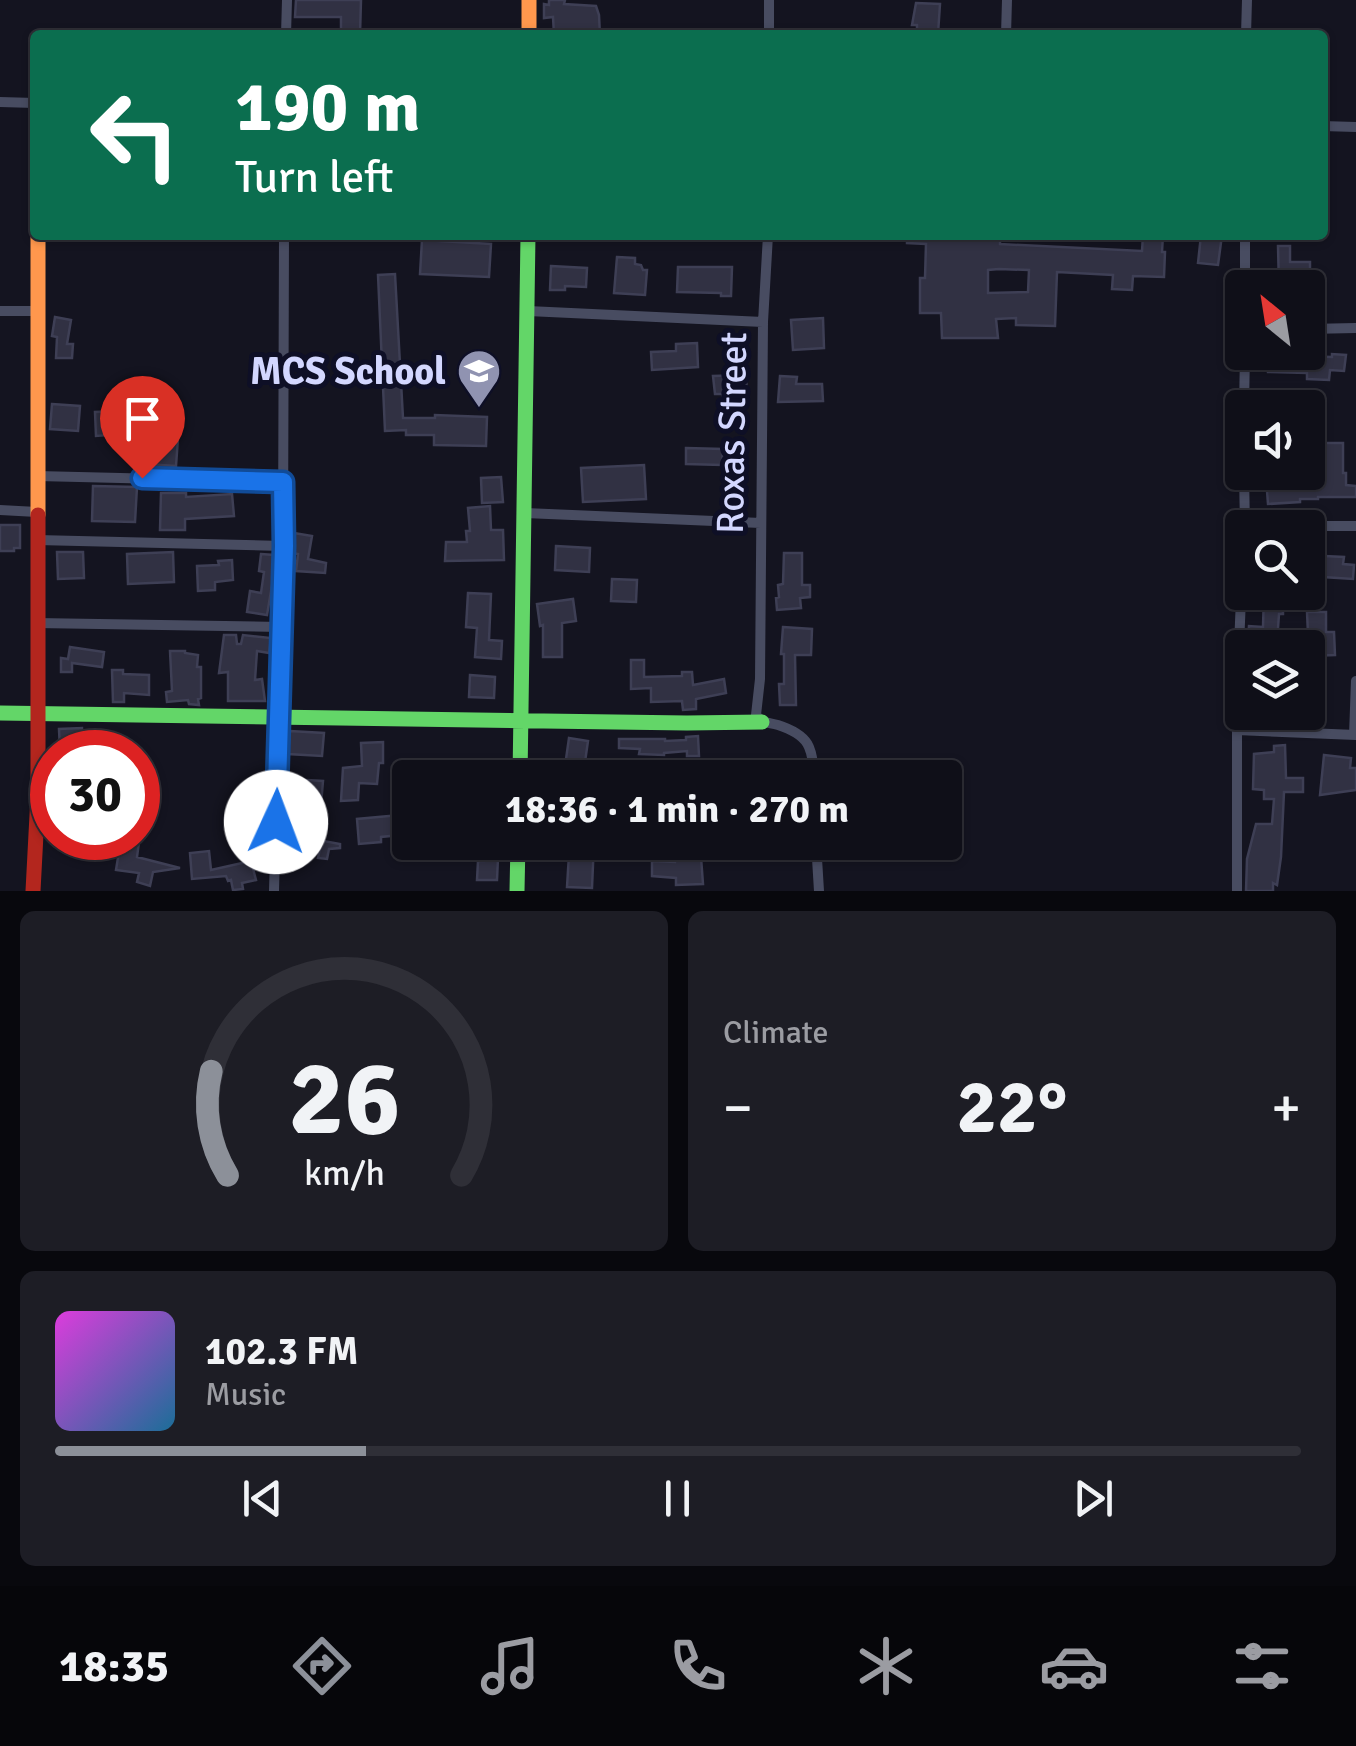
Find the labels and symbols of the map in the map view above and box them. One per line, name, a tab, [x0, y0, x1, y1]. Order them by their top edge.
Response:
north arrow	[1225, 270, 1325, 370]
street label: Roxas Street	[707, 332, 757, 534]
place label: MCS School	[250, 348, 446, 395]
school or university icon: MCS School	[456, 348, 502, 409]
pin	[100, 376, 185, 479]
speed limit sign: 30	[30, 730, 160, 860]
position arrow	[224, 770, 328, 874]

